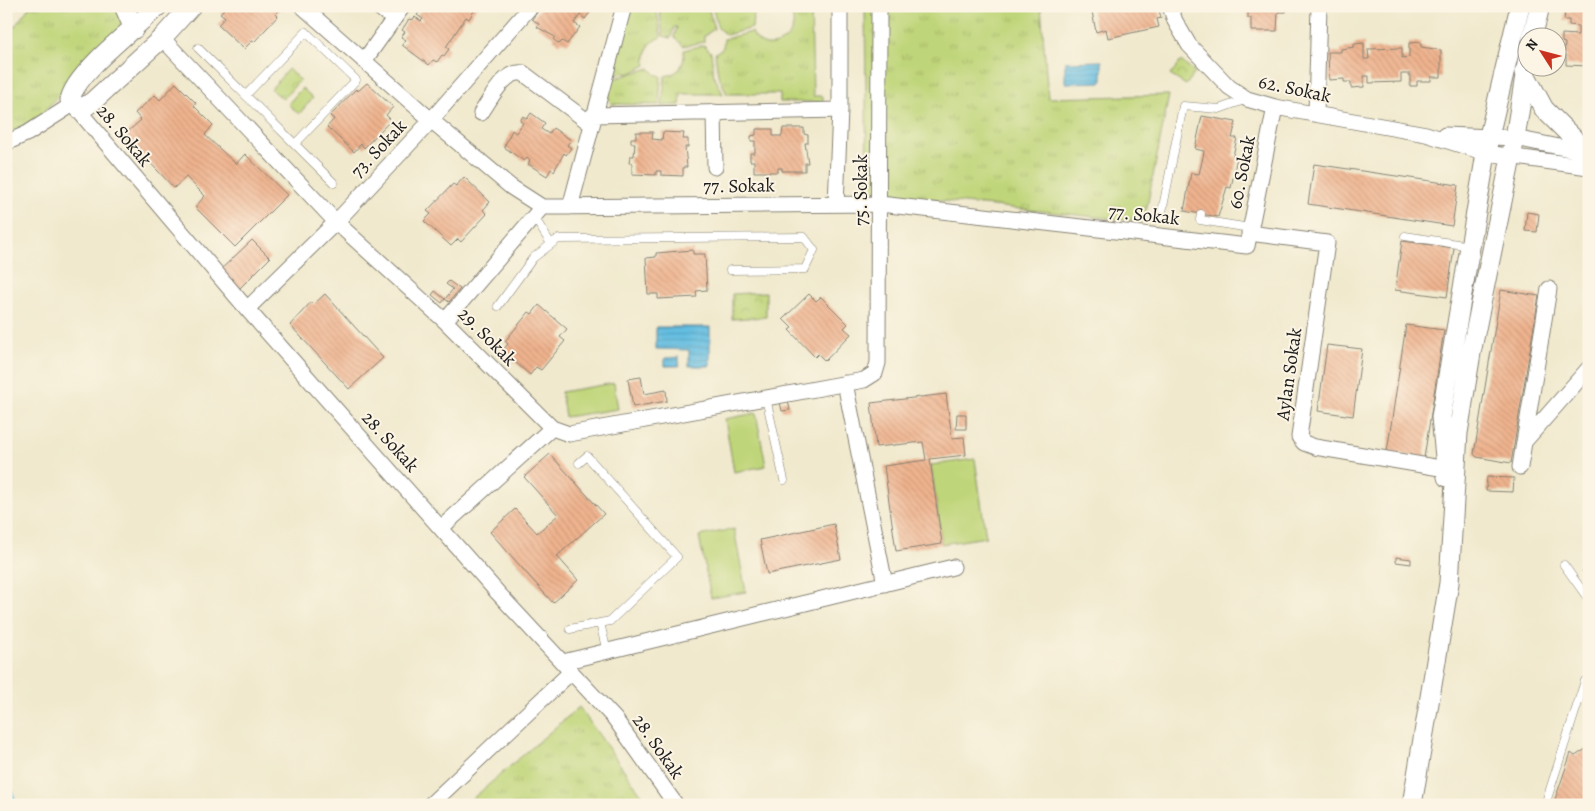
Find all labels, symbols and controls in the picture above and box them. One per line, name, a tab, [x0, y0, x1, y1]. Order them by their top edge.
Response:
north arrow	[1518, 28, 1568, 78]
text: N	[1521, 35, 1543, 54]
street label: 62. Sokak	[1256, 69, 1334, 109]
street label: 28. Sokak	[91, 99, 158, 173]
street label: 73. Sokak	[345, 113, 413, 184]
street label: 60. Sokak	[1222, 133, 1262, 211]
street label: 75. Sokak	[848, 154, 874, 226]
street label: 77. Sokak	[703, 172, 776, 200]
street label: 77. Sokak	[1107, 198, 1181, 232]
street label: 29. Sokak	[452, 302, 523, 372]
street label: Aylan Sokak	[1269, 326, 1308, 423]
street label: 28. Sokak	[356, 405, 425, 478]
street label: 28. Sokak	[626, 709, 690, 785]

